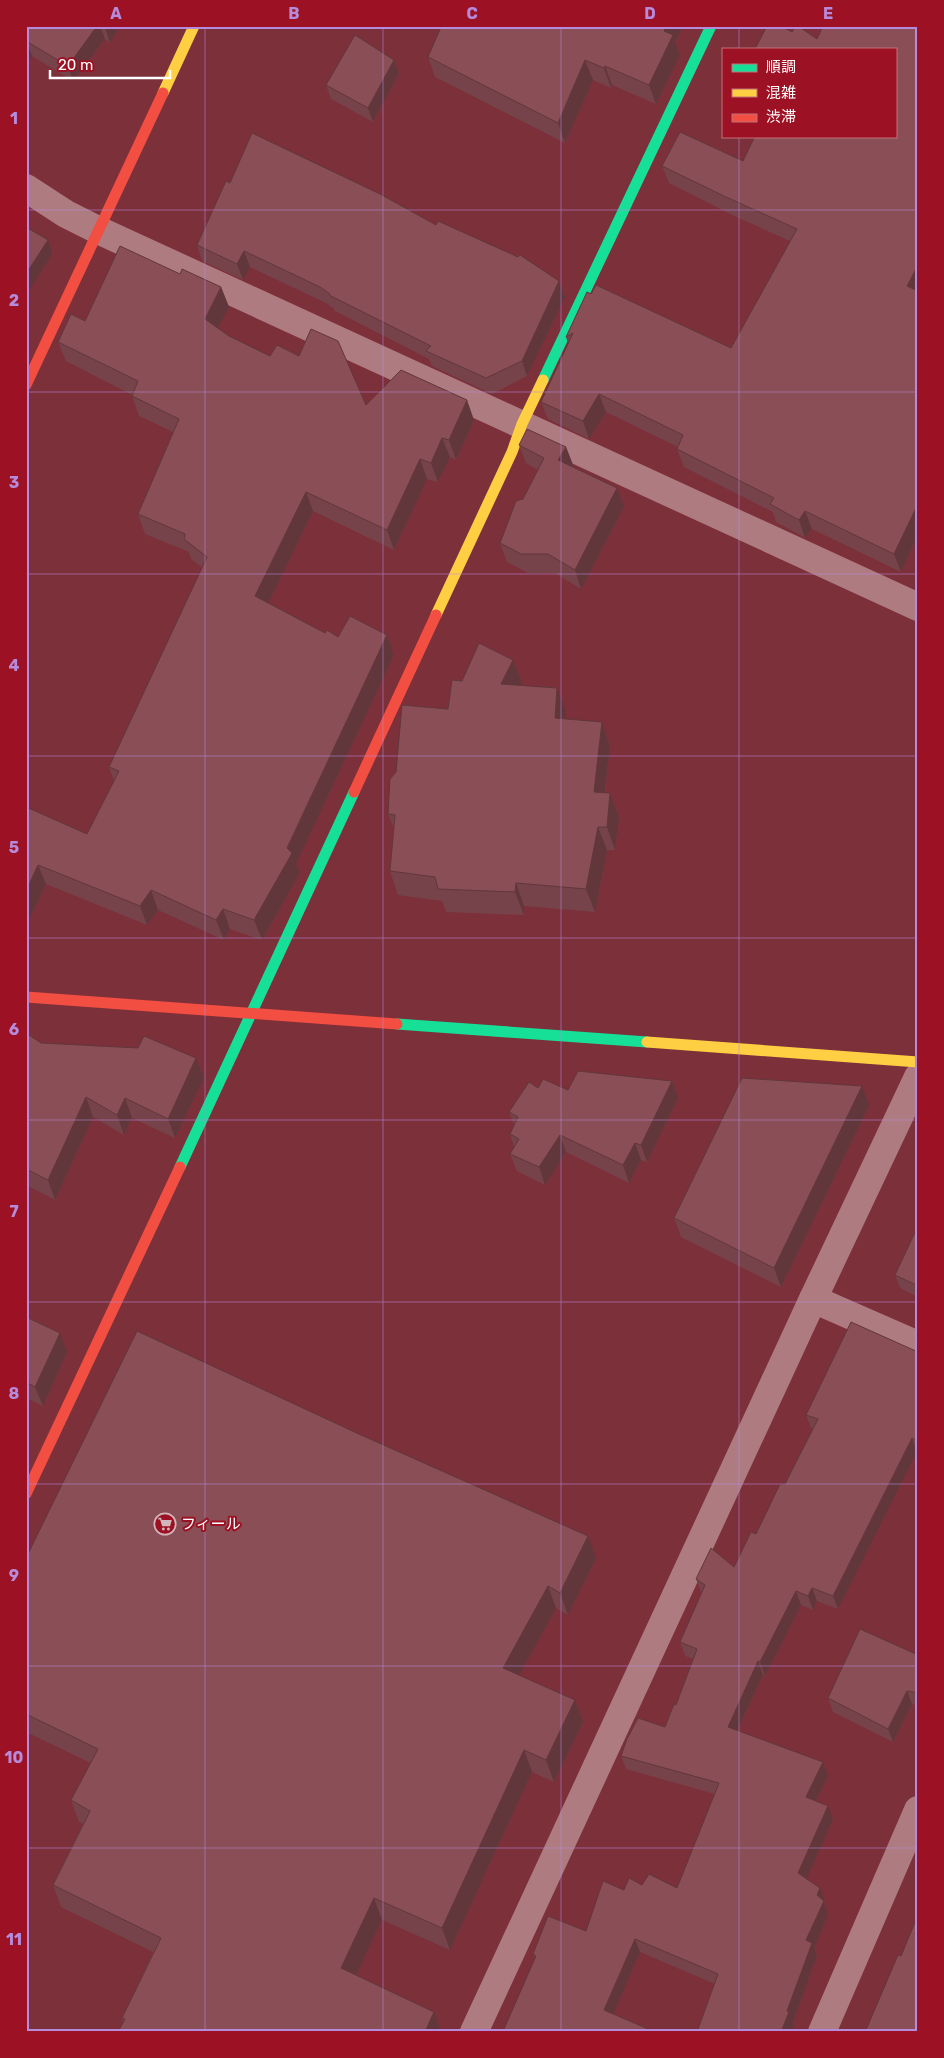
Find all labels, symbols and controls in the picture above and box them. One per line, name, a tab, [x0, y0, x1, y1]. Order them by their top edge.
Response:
text: A	[110, 4, 122, 23]
text: B	[288, 4, 300, 23]
text: C	[466, 4, 478, 23]
text: D	[644, 4, 656, 23]
text: E	[823, 4, 833, 23]
scale bar	[50, 48, 170, 80]
legend	[722, 48, 896, 138]
text: 20 m	[58, 56, 93, 74]
text: 順調	[766, 58, 796, 76]
text: 混雑	[766, 84, 796, 102]
text: 渋滞	[766, 108, 796, 126]
text: 1	[10, 109, 18, 128]
text: 2	[9, 291, 19, 310]
text: 3	[9, 473, 19, 492]
text: 4	[9, 656, 20, 675]
text: 5	[9, 838, 19, 857]
text: 6	[9, 1020, 19, 1039]
text: 7	[9, 1202, 19, 1221]
text: 8	[9, 1384, 20, 1403]
supermarket icon: フィール	[153, 1512, 177, 1536]
place label: フィール	[181, 1515, 241, 1533]
text: 9	[9, 1566, 19, 1585]
text: 10	[5, 1748, 24, 1767]
text: 11	[6, 1930, 22, 1949]

